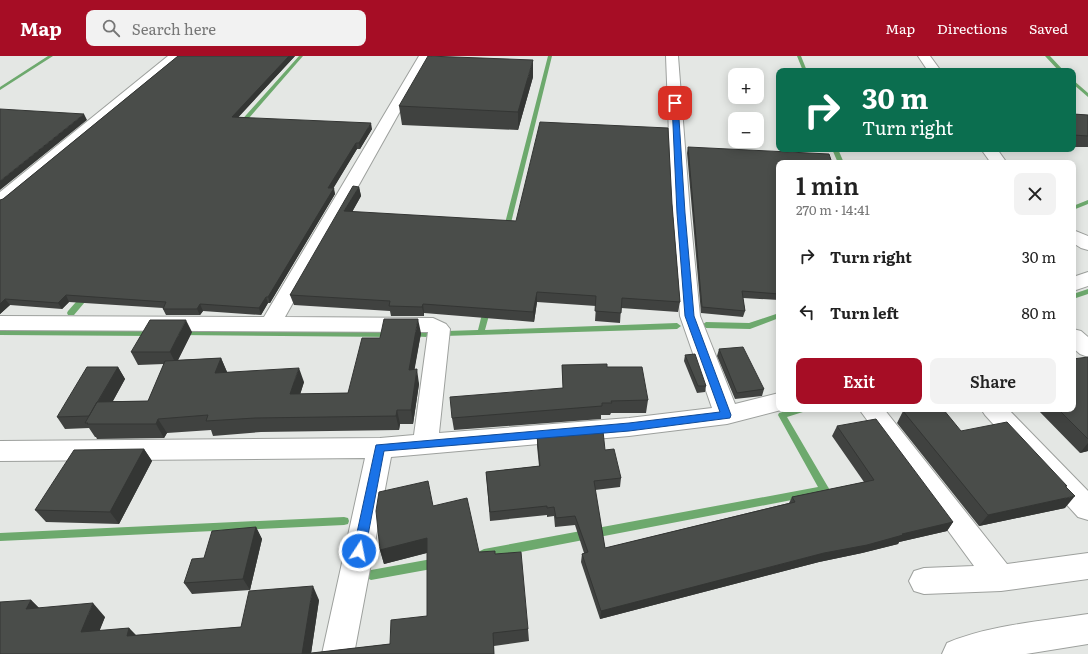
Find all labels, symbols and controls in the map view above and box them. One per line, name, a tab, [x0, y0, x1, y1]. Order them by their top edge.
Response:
search box	[86, 10, 366, 46]
text: Map	[20, 14, 62, 42]
icon: search	[100, 17, 122, 39]
text: Search here	[132, 17, 216, 40]
text: Map	[885, 18, 915, 38]
text: Directions	[937, 18, 1007, 38]
text: Saved	[1029, 18, 1068, 38]
map controls	[728, 68, 764, 148]
button: +	[728, 68, 764, 104]
text: 30 m	[862, 76, 928, 118]
icon: right	[796, 84, 848, 136]
pin	[658, 86, 692, 120]
icon: arrive	[664, 92, 686, 114]
button: −	[728, 112, 764, 148]
text: Turn right	[862, 114, 953, 141]
text: 1 min	[796, 167, 859, 202]
button: close	[1014, 173, 1056, 215]
text: 270 m · 14:41	[796, 200, 870, 219]
icon: right	[796, 245, 818, 267]
text: Turn right	[830, 245, 912, 268]
text: 30 m	[1022, 245, 1056, 268]
icon: left	[796, 301, 818, 323]
text: Turn left	[830, 301, 899, 324]
text: 80 m	[1022, 301, 1056, 324]
button: Exit	[796, 358, 922, 404]
button: Share	[930, 358, 1056, 404]
position arrow	[338, 530, 380, 572]

